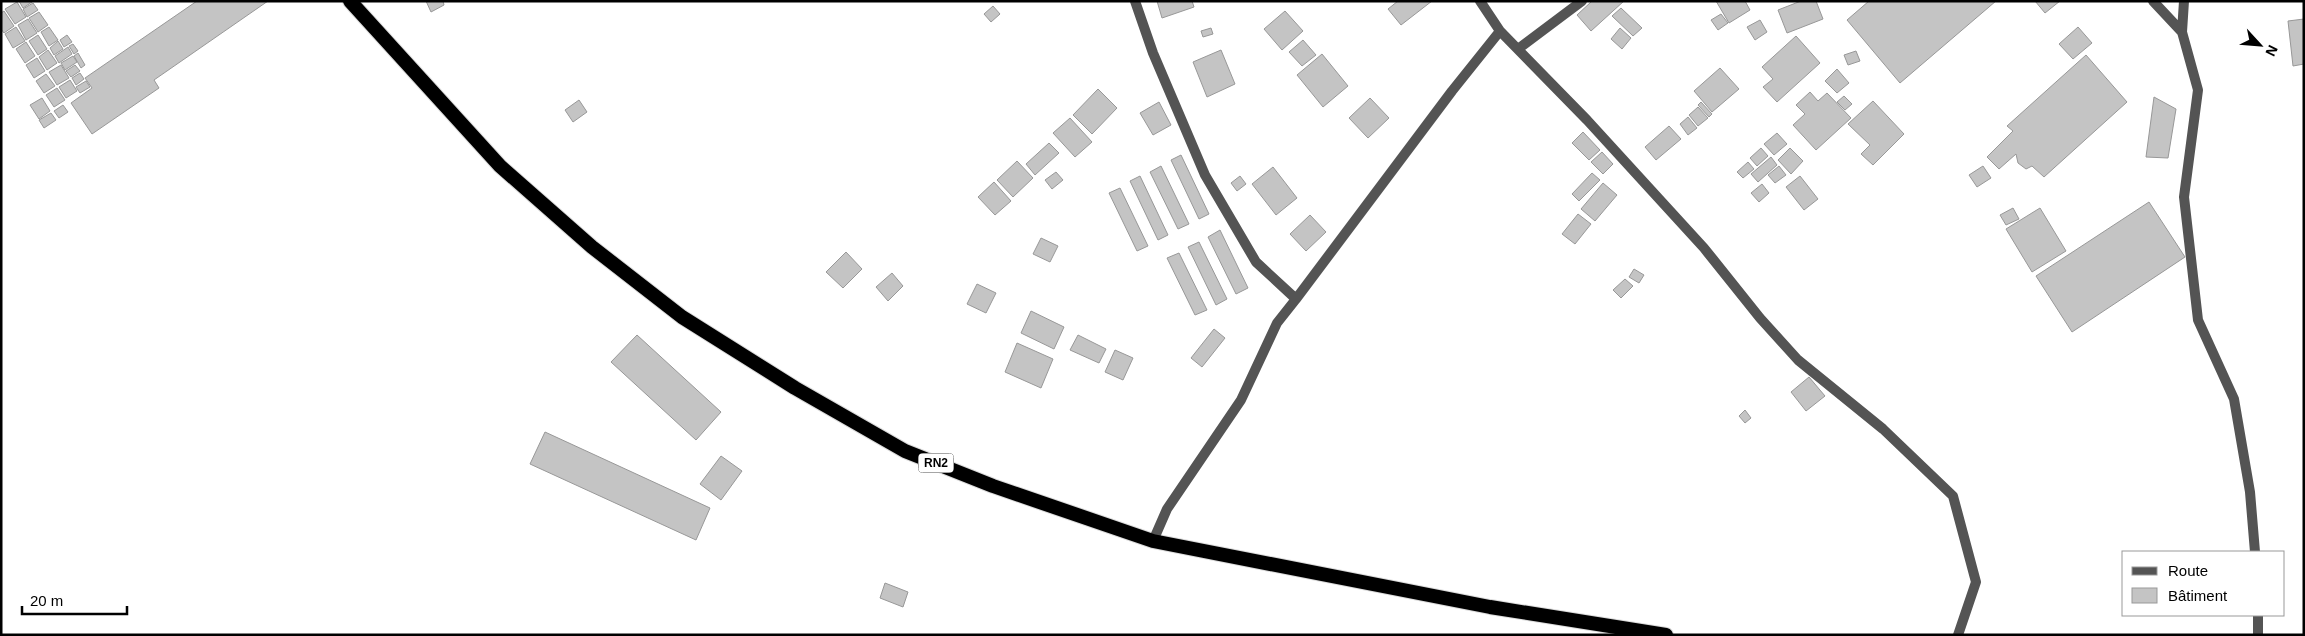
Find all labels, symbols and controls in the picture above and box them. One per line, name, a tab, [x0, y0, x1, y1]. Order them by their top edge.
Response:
north arrow	[2235, 20, 2285, 70]
text: N	[2262, 43, 2281, 59]
road number: RN2	[918, 453, 954, 472]
legend	[2122, 551, 2285, 616]
text: Route	[2168, 562, 2208, 579]
scale bar	[22, 584, 128, 616]
text: Bâtiment	[2168, 587, 2228, 604]
text: 20 m	[30, 592, 63, 609]

